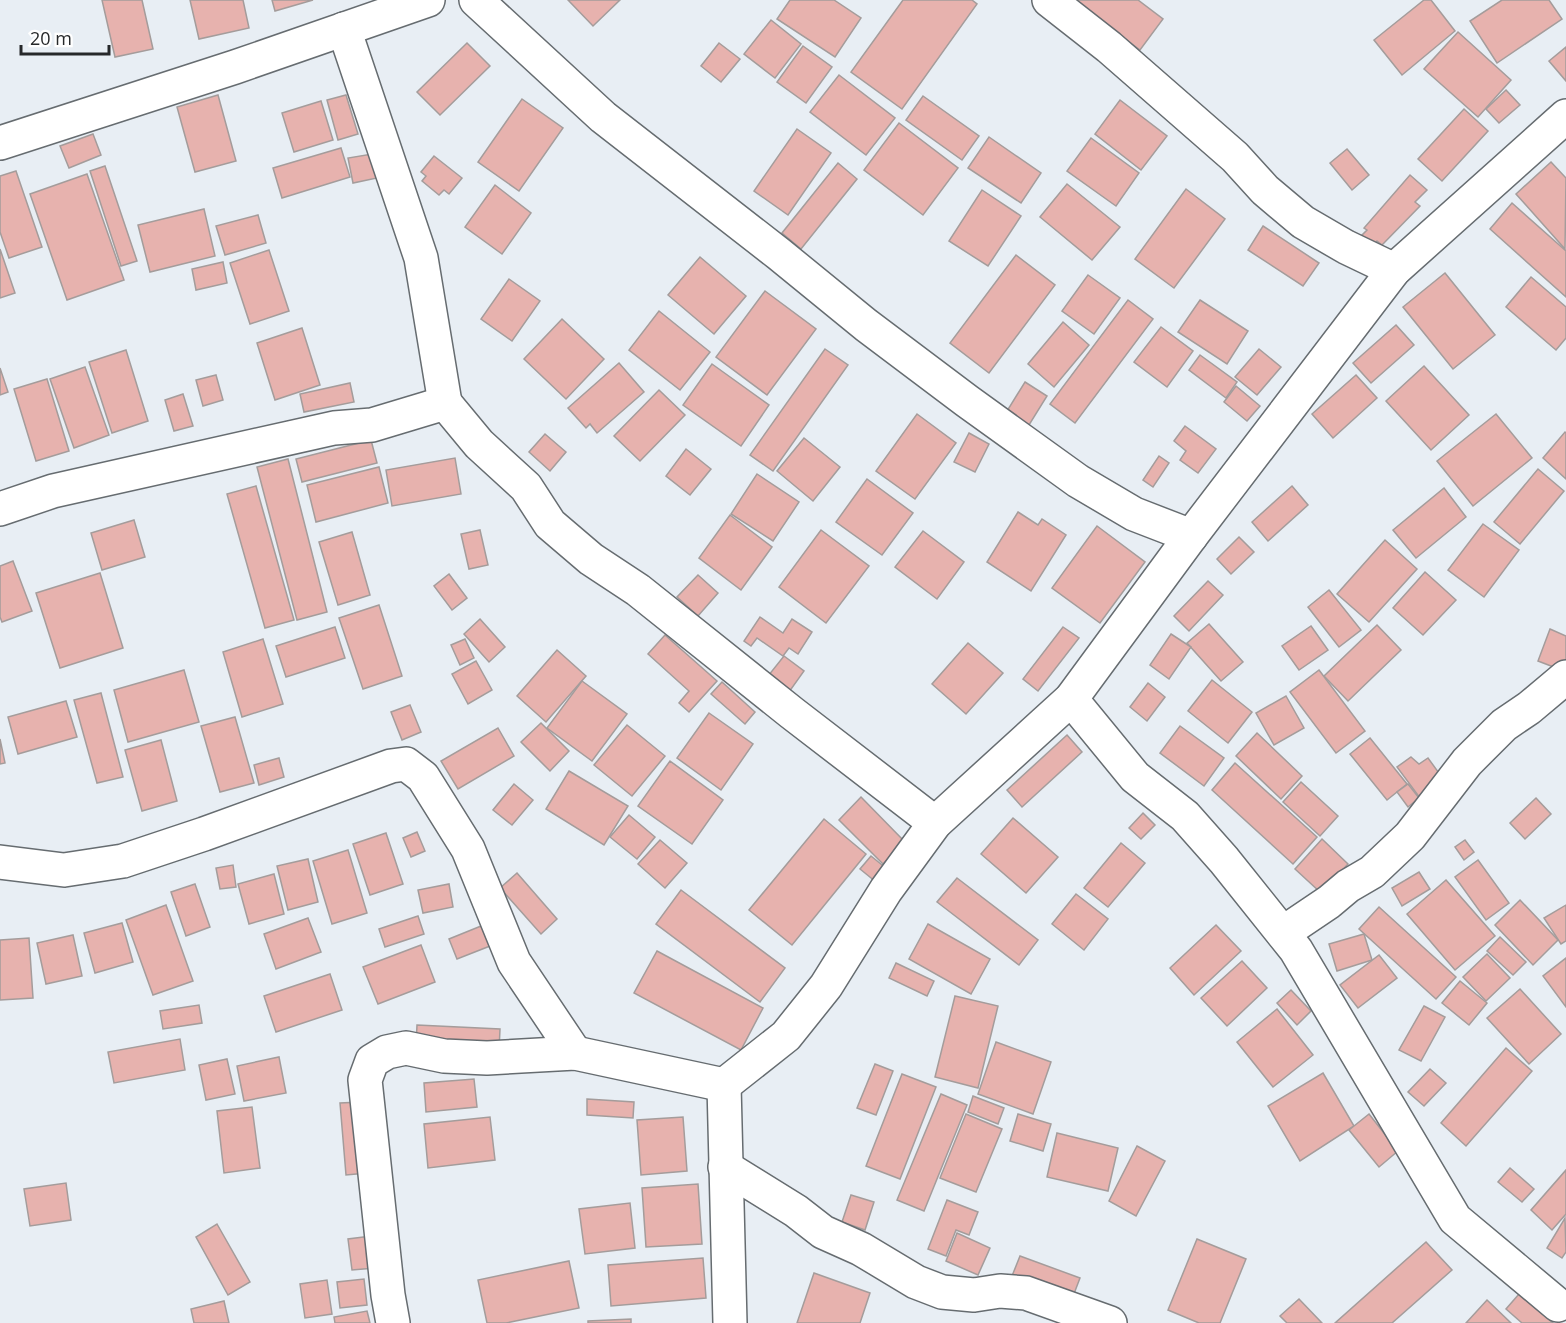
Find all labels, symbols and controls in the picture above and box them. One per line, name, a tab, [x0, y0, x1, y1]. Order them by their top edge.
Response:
scale bar	[21, 18, 110, 56]
text: 20 m	[30, 26, 72, 50]

